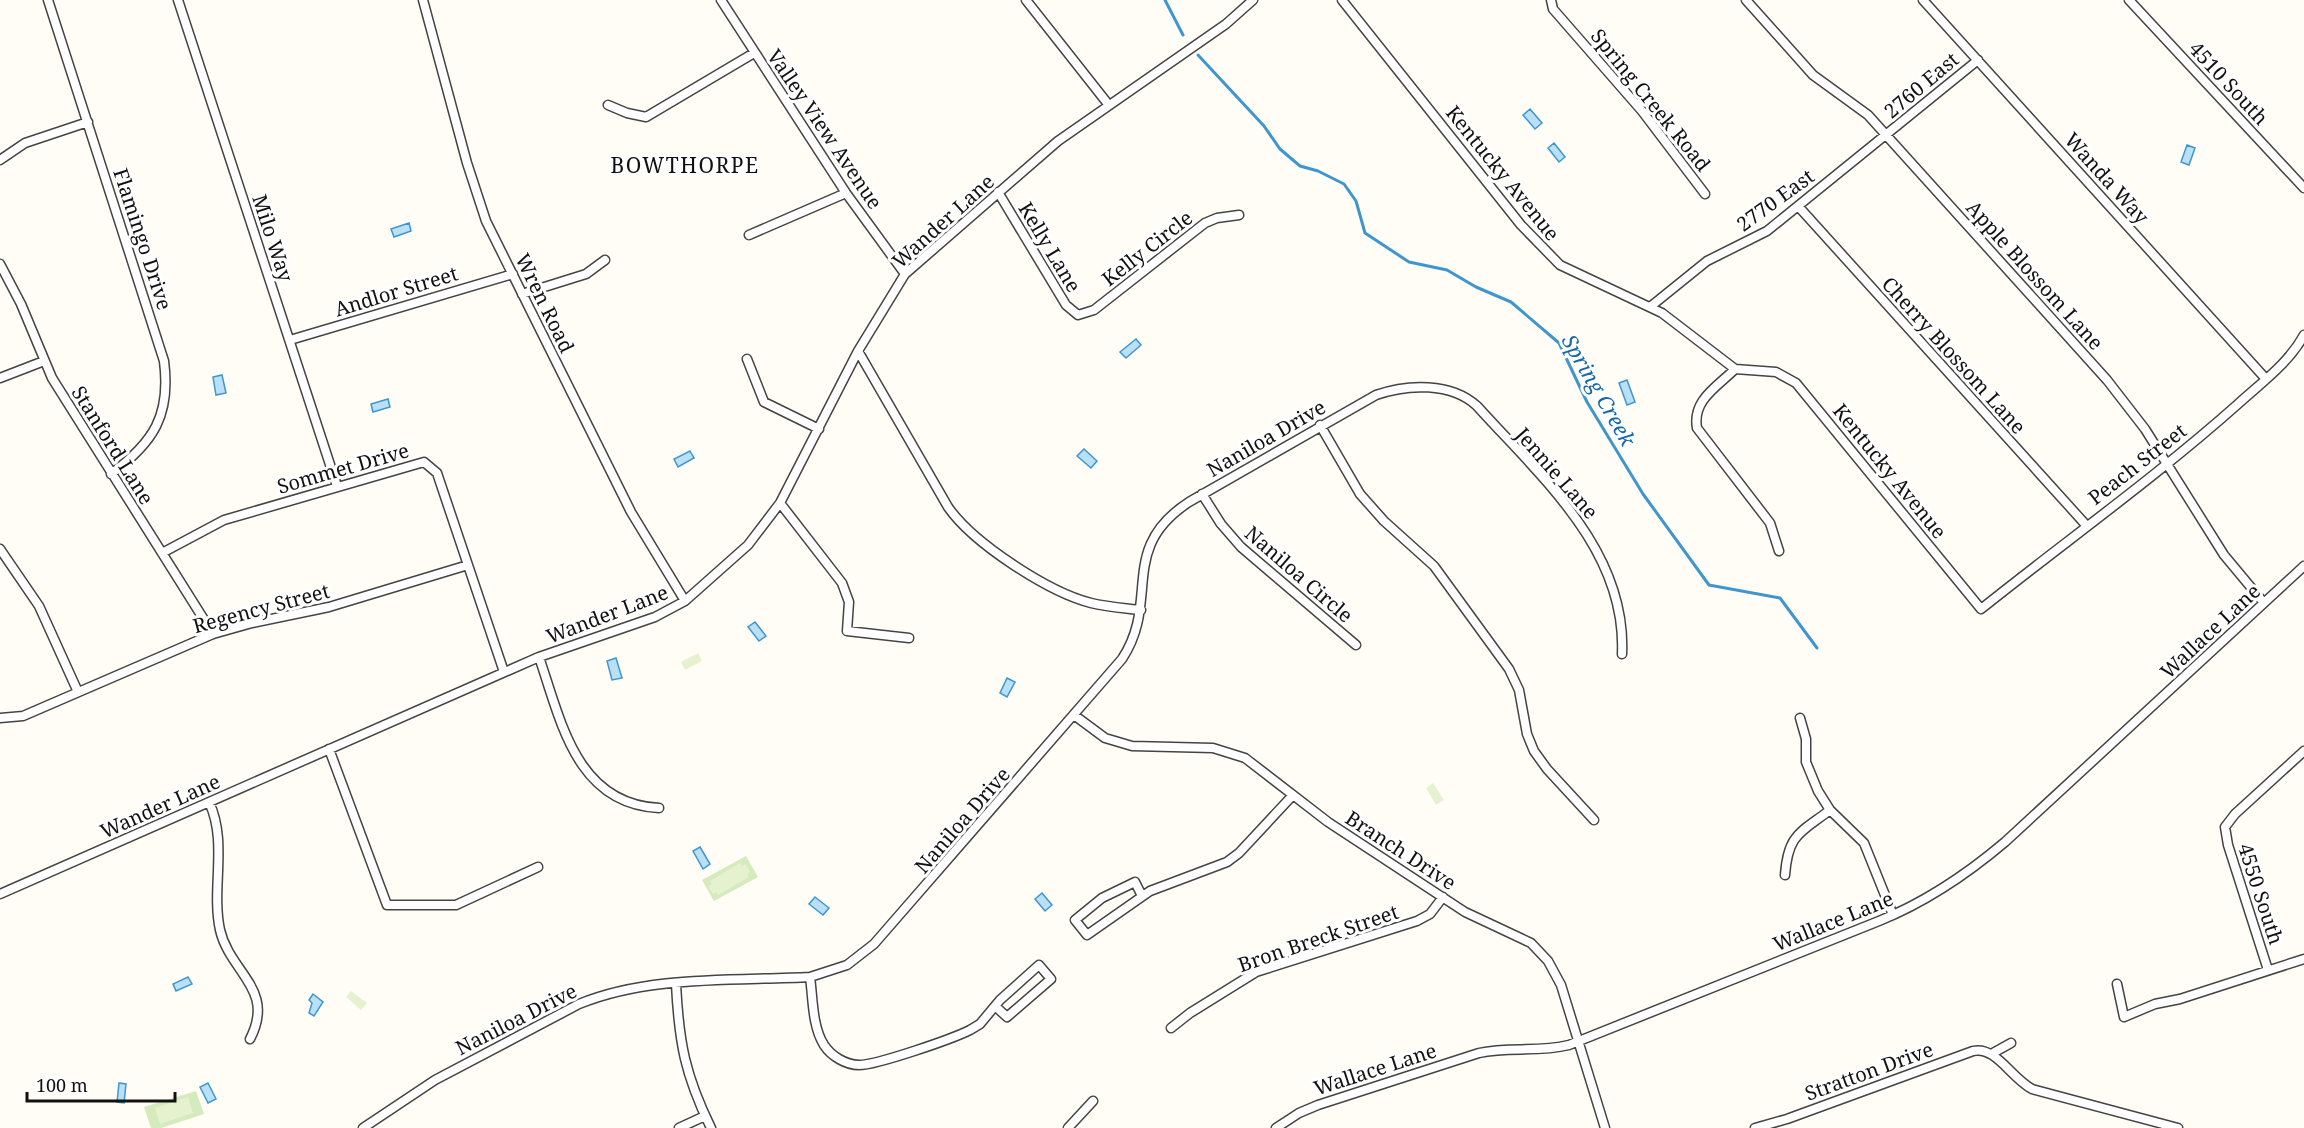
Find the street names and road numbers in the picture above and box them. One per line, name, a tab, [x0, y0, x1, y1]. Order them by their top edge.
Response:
street label: Spring Creek Road	[1585, 23, 1717, 177]
street label: 4510 South	[2183, 35, 2275, 131]
street label: Valley View Avenue	[761, 44, 889, 214]
street label: 2760 East	[1878, 46, 1964, 124]
street label: Kentucky Avenue	[1440, 100, 1566, 246]
street label: Wanda Way	[2059, 127, 2156, 230]
street label: 2770 East	[1731, 163, 1819, 237]
street label: Flamingo Drive	[107, 165, 179, 313]
street label: Wander Lane	[886, 168, 1000, 274]
street label: Milo Way	[246, 191, 300, 286]
street label: Apple Blossom Lane	[1961, 194, 2109, 356]
street label: Kelly Lane	[1013, 197, 1087, 297]
street label: Kelly Circle	[1096, 204, 1198, 292]
street label: Wren Road	[509, 249, 581, 357]
street label: Andlor Street	[331, 259, 461, 323]
street label: Cherry Blossom Lane	[1876, 271, 2032, 439]
street label: Stanford Lane	[66, 381, 160, 509]
street label: Naniloa Drive	[1202, 393, 1330, 483]
street label: Kentucky Avenue	[1827, 398, 1953, 544]
street label: Peach Street	[2082, 417, 2192, 511]
street label: Jennie Lane	[1509, 421, 1604, 525]
street label: Sommet Drive	[274, 436, 412, 500]
street label: Naniloa Circle	[1239, 520, 1359, 628]
street label: Regency Street	[190, 577, 332, 639]
street label: Wander Lane	[542, 578, 672, 650]
street label: Wallace Lane	[2154, 578, 2266, 684]
street label: Naniloa Drive	[908, 761, 1016, 879]
street label: Wander Lane	[96, 768, 224, 844]
street label: Branch Drive	[1341, 804, 1461, 896]
street label: 4550 South	[2232, 840, 2290, 948]
street label: Wallace Lane	[1769, 885, 1897, 957]
street label: Bron Breck Street	[1234, 898, 1402, 978]
street label: Naniloa Drive	[451, 977, 581, 1061]
street label: Stratton Drive	[1801, 1035, 1937, 1107]
street label: Wallace Lane	[1310, 1036, 1440, 1102]

